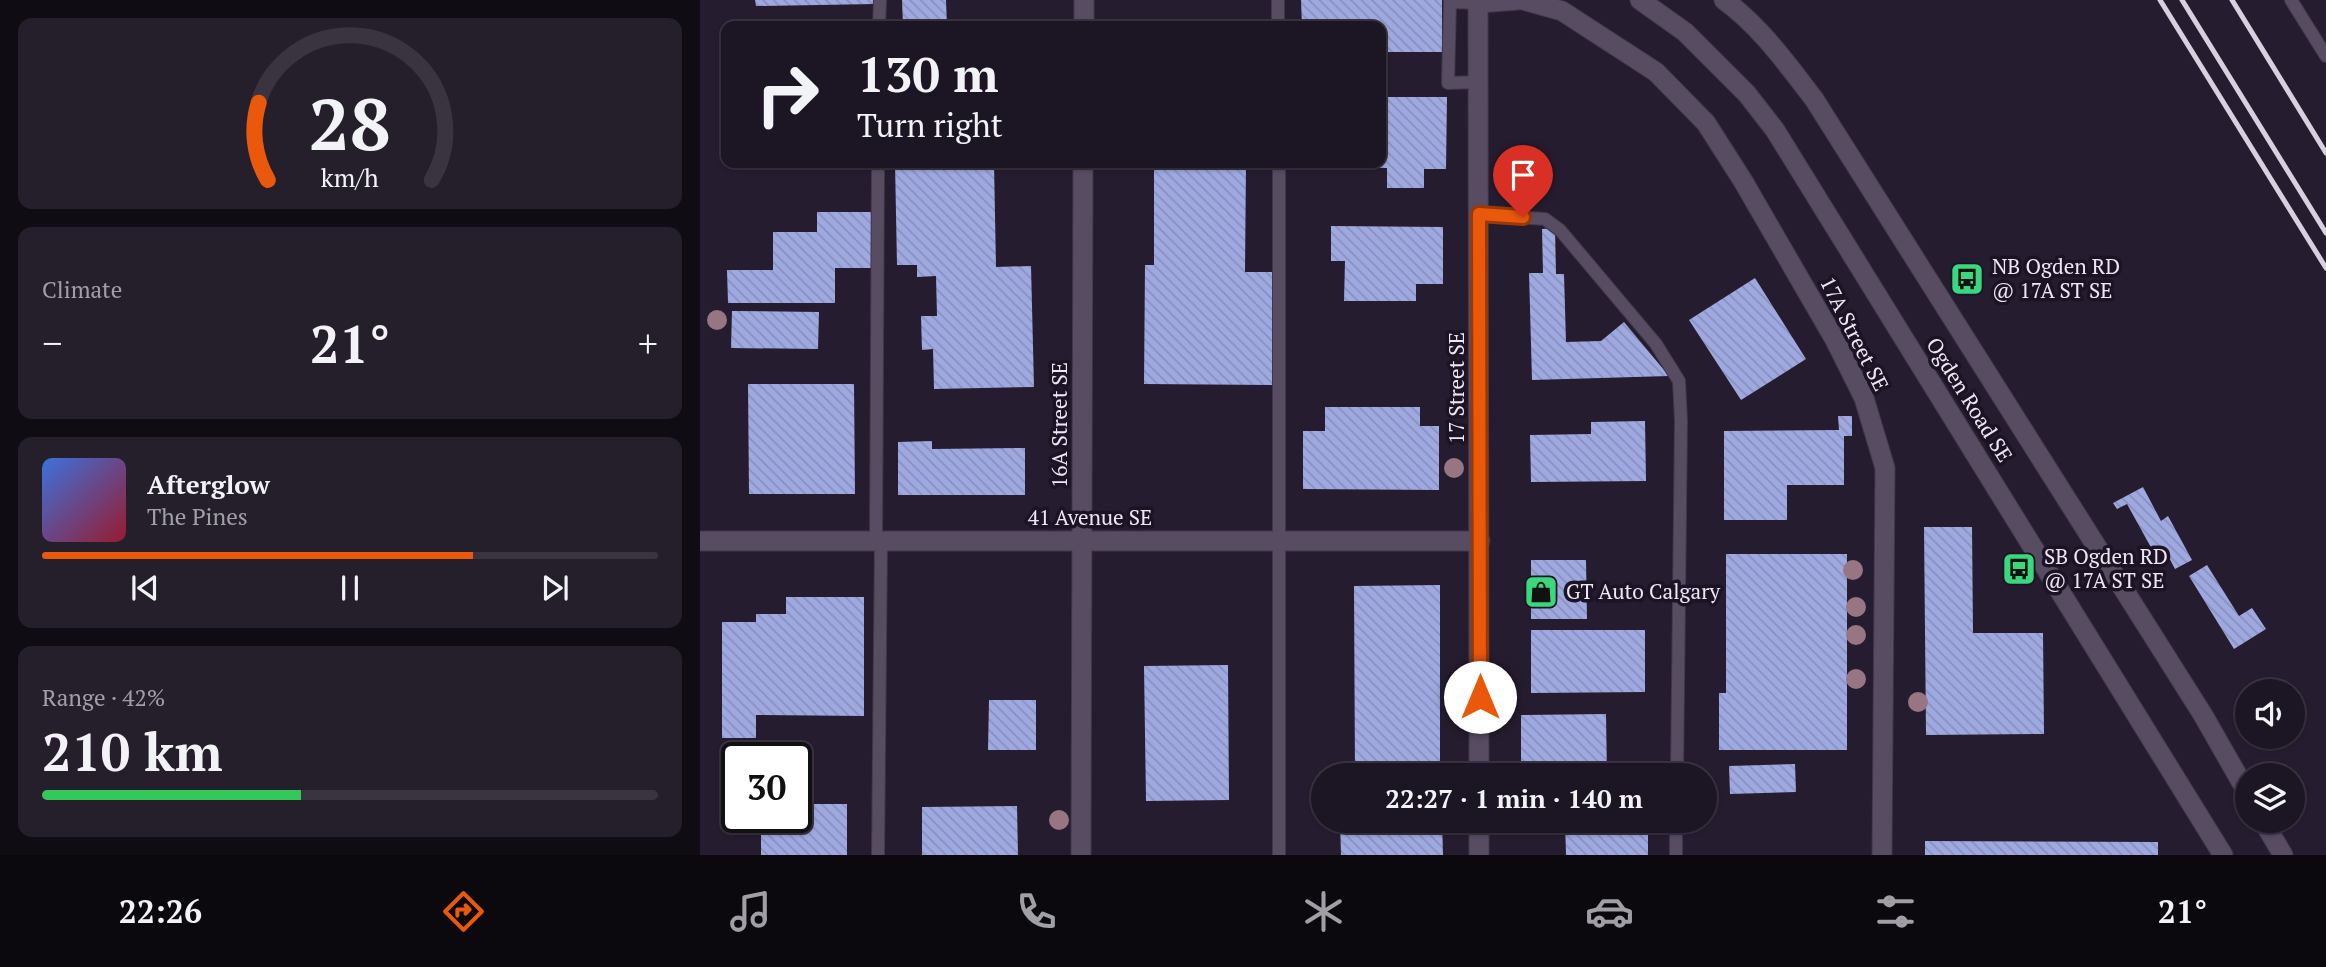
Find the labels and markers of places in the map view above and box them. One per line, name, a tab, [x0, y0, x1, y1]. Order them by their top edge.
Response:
pin	[1493, 145, 1553, 217]
place label: NB Ogden RD @ 17A ST SE	[1992, 252, 2120, 304]
bus stop icon: NB Ogden RD @ 17A ST SE	[1948, 260, 1986, 298]
place label: SB Ogden RD @ 17A ST SE	[2044, 542, 2168, 594]
bus stop icon: SB Ogden RD @ 17A ST SE	[2000, 550, 2038, 588]
shop icon: GT Auto Calgary	[1522, 573, 1560, 611]
place label: GT Auto Calgary	[1566, 577, 1721, 605]

